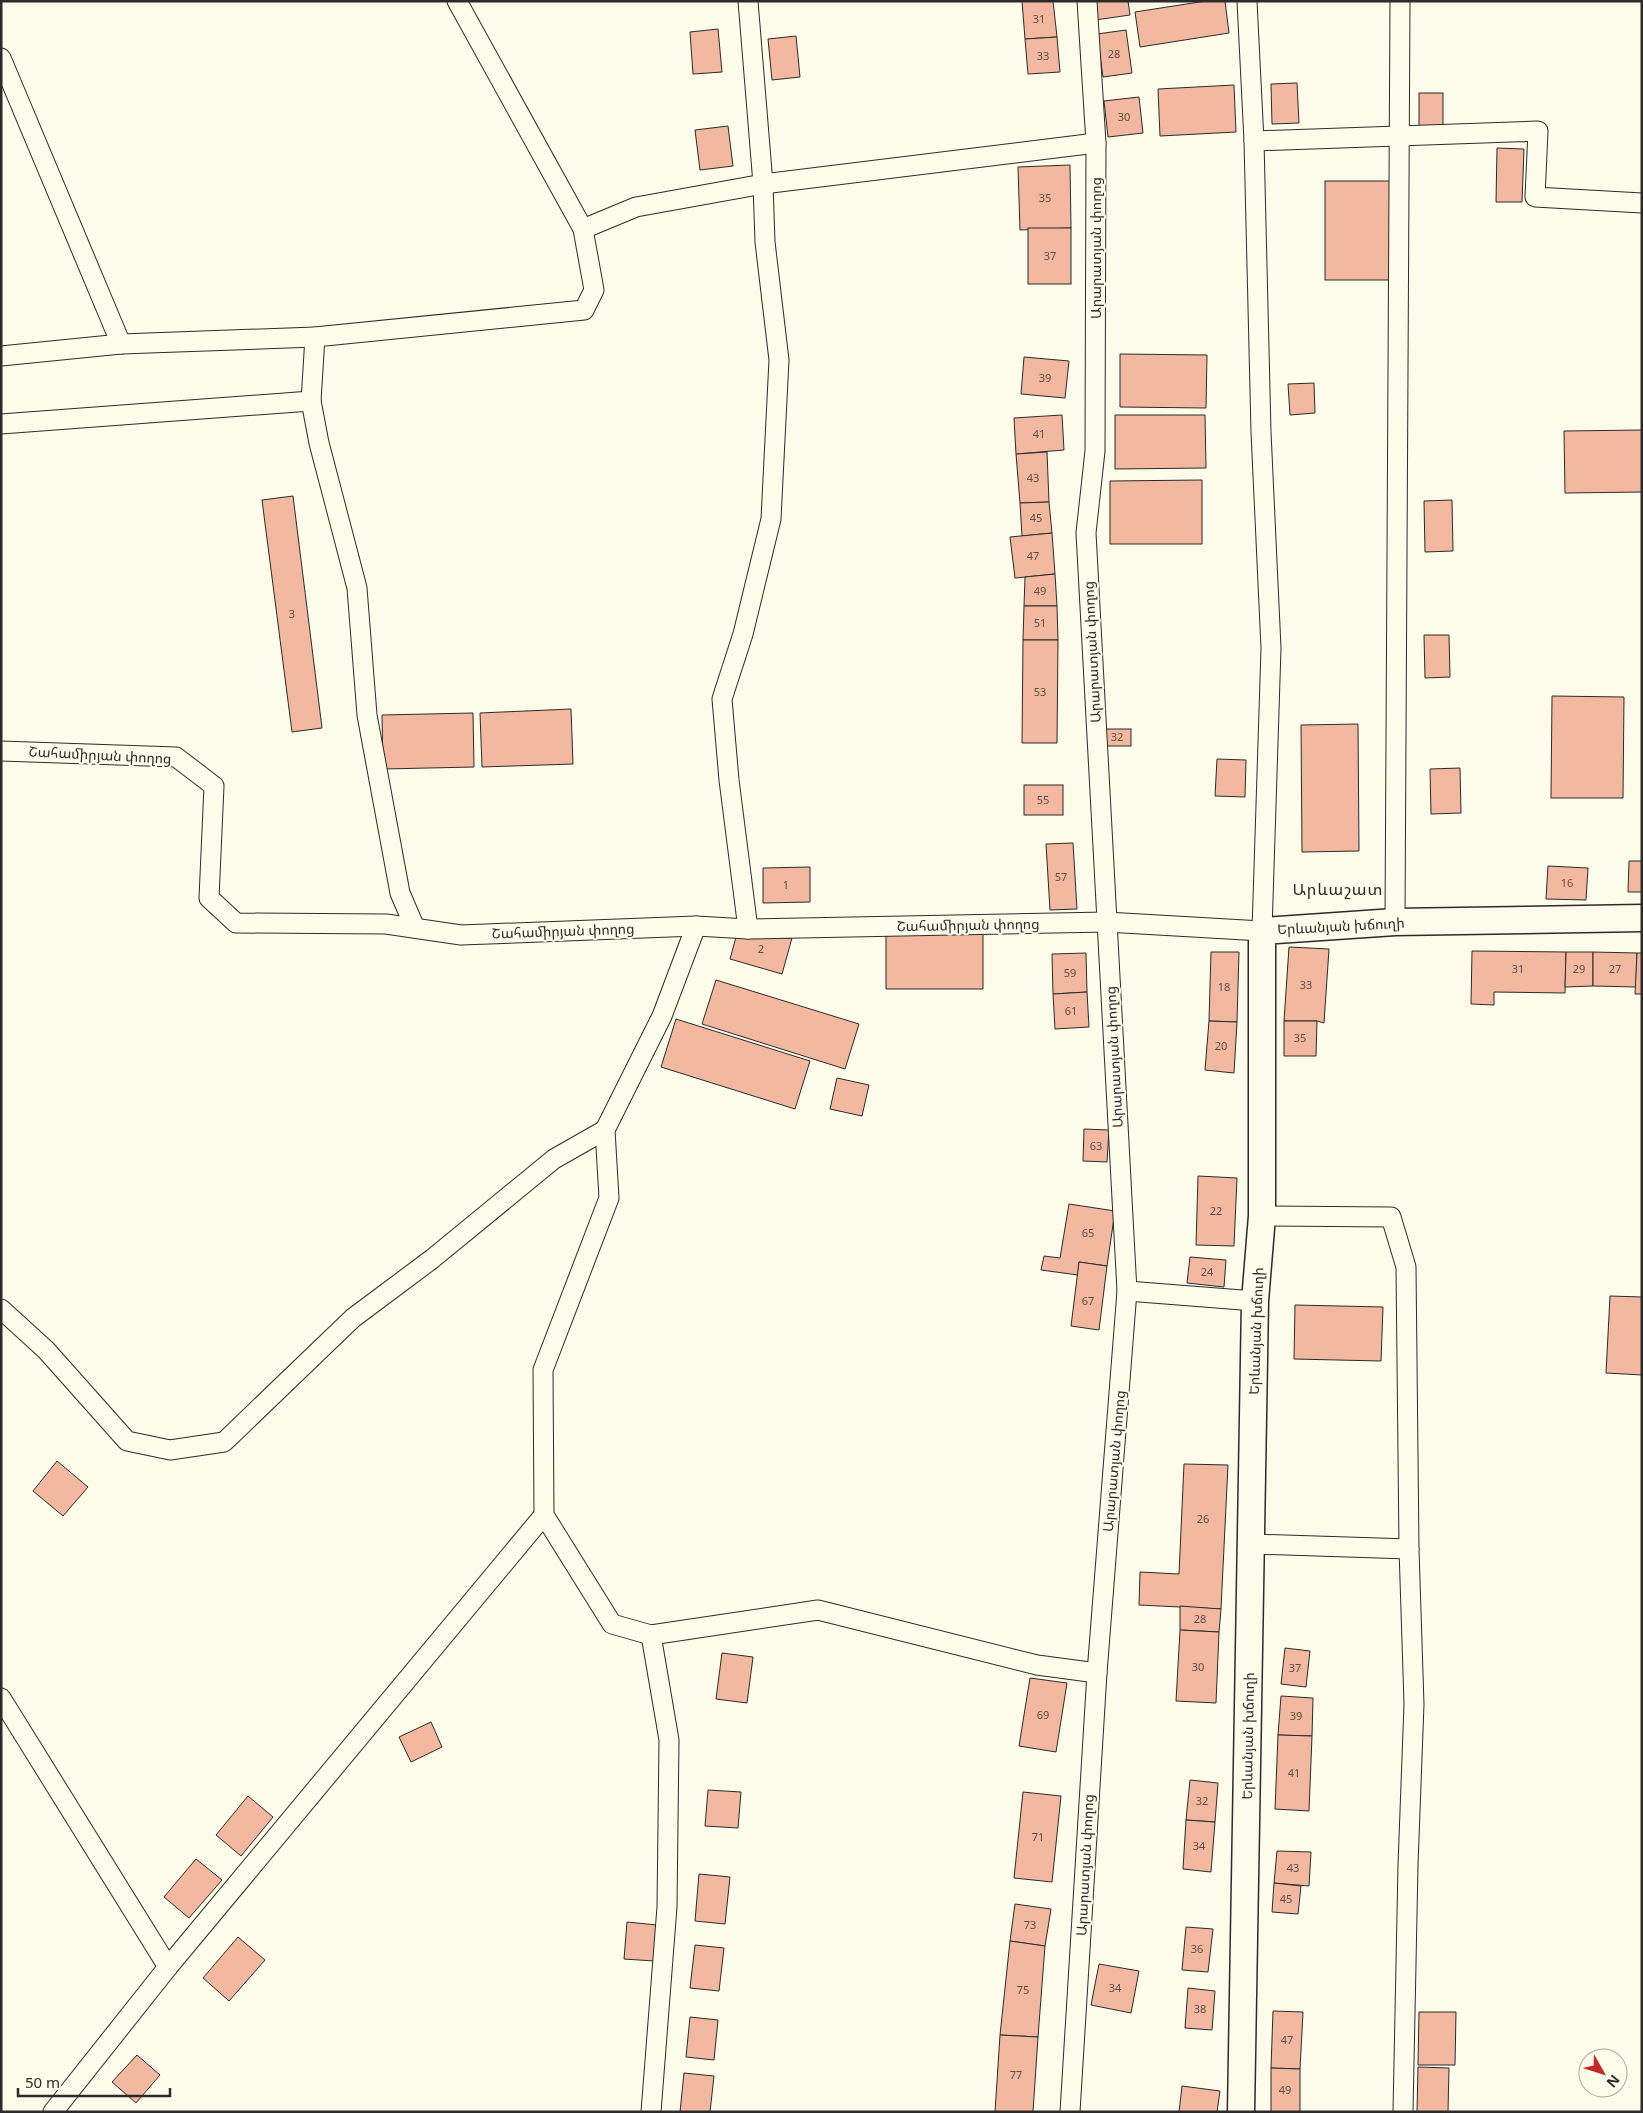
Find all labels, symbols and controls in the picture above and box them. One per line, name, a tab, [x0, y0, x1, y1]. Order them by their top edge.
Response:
house number: 31	[1033, 11, 1045, 26]
house number: 28	[1108, 46, 1120, 61]
house number: 33	[1037, 48, 1049, 63]
house number: 30	[1118, 109, 1130, 124]
street label: Արարատյան փողոց	[1086, 177, 1105, 319]
house number: 35	[1039, 190, 1051, 205]
house number: 37	[1044, 248, 1056, 263]
house number: 39	[1039, 370, 1051, 385]
house number: 41	[1033, 426, 1045, 441]
house number: 43	[1027, 470, 1039, 485]
house number: 45	[1030, 510, 1042, 525]
house number: 47	[1027, 548, 1039, 563]
street label: Արարատյան փողոց	[1078, 581, 1105, 723]
house number: 49	[1034, 583, 1046, 598]
house number: 3	[289, 606, 295, 621]
house number: 51	[1034, 615, 1046, 630]
house number: 53	[1034, 684, 1046, 699]
house number: 32	[1111, 729, 1123, 744]
street label: Շահամիրյան փողոց	[28, 741, 172, 768]
house number: 55	[1037, 792, 1049, 807]
house number: 57	[1055, 869, 1067, 884]
house number: 16	[1561, 875, 1573, 890]
house number: 1	[783, 877, 789, 892]
district label: Արևաշատ	[1293, 878, 1383, 900]
street label: Երևանյան խճուղի	[1277, 913, 1405, 938]
street label: Շահամիրյան փողոց	[896, 914, 1040, 935]
street label: Շահամիրյան փողոց	[491, 919, 635, 942]
house number: 2	[758, 941, 764, 956]
house number: 31	[1512, 961, 1524, 976]
house number: 29	[1573, 961, 1585, 976]
house number: 27	[1609, 961, 1621, 976]
house number: 59	[1064, 965, 1076, 980]
house number: 33	[1300, 977, 1312, 992]
house number: 18	[1218, 979, 1230, 994]
street label: Արարատյան փողոց	[1100, 986, 1127, 1128]
house number: 61	[1065, 1003, 1077, 1018]
house number: 35	[1294, 1030, 1306, 1045]
house number: 20	[1215, 1038, 1227, 1053]
house number: 63	[1090, 1138, 1102, 1153]
house number: 22	[1210, 1203, 1222, 1218]
house number: 65	[1082, 1225, 1094, 1240]
house number: 24	[1201, 1264, 1214, 1279]
street label: Երևանյան խճուղի	[1244, 1267, 1267, 1395]
house number: 67	[1082, 1293, 1094, 1308]
street label: Արարատյան փողոց	[1098, 1389, 1129, 1532]
house number: 26	[1197, 1511, 1209, 1526]
house number: 28	[1194, 1611, 1206, 1626]
house number: 30	[1192, 1659, 1204, 1674]
house number: 37	[1289, 1660, 1301, 1675]
street label: Երևանյան խճուղի	[1237, 1672, 1258, 1800]
house number: 69	[1037, 1707, 1049, 1722]
house number: 39	[1290, 1708, 1302, 1723]
house number: 41	[1288, 1765, 1300, 1780]
house number: 32	[1196, 1793, 1208, 1808]
street label: Արարատյան փողոց	[1071, 1794, 1098, 1936]
house number: 71	[1032, 1829, 1044, 1844]
house number: 34	[1193, 1838, 1206, 1853]
house number: 43	[1287, 1860, 1299, 1875]
house number: 45	[1280, 1891, 1292, 1906]
house number: 73	[1024, 1917, 1036, 1932]
house number: 36	[1191, 1941, 1203, 1956]
house number: 34	[1109, 1980, 1122, 1995]
house number: 75	[1017, 1982, 1029, 1997]
house number: 38	[1194, 2001, 1206, 2016]
house number: 47	[1281, 2032, 1293, 2047]
north arrow	[1578, 2048, 1628, 2098]
scale bar	[18, 2066, 170, 2098]
house number: 77	[1010, 2067, 1022, 2082]
text: N	[1603, 2071, 1624, 2092]
text: 50 m	[25, 2072, 60, 2092]
house number: 49	[1279, 2082, 1291, 2097]

